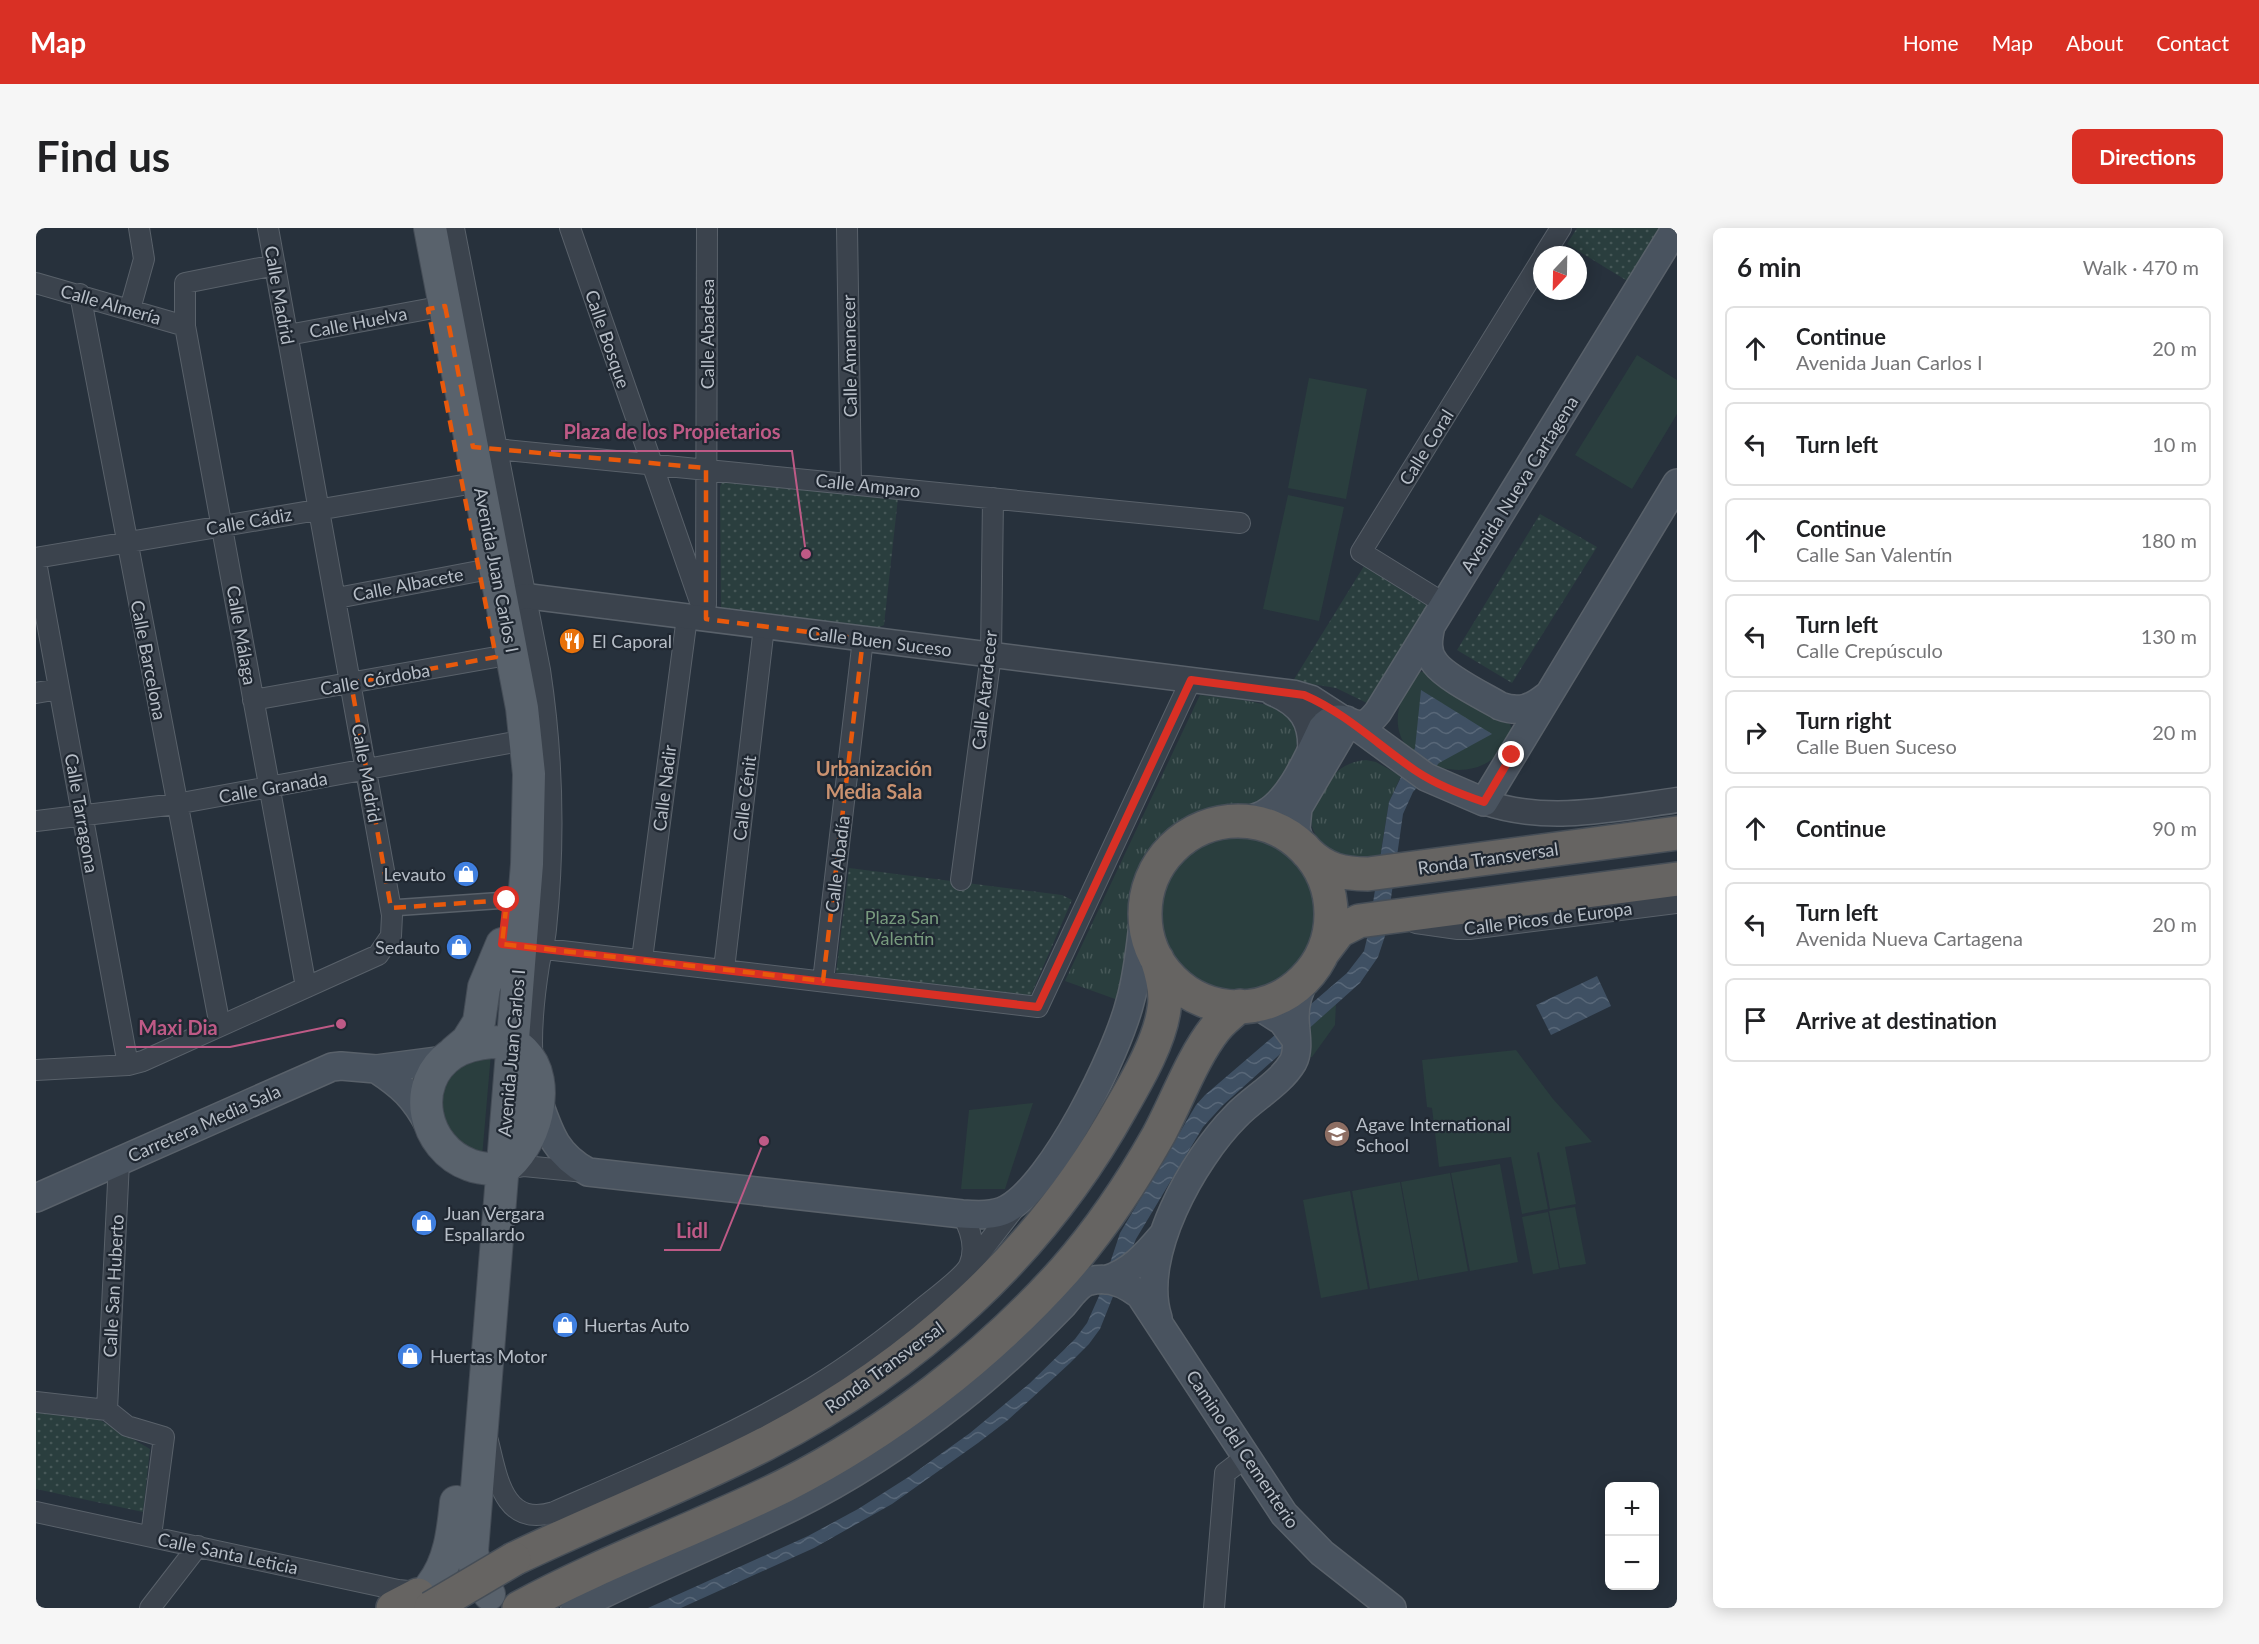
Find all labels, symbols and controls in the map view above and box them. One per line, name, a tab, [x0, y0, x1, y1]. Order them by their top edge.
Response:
text: Map	[30, 25, 86, 59]
text: Home	[1903, 30, 1959, 55]
text: Map	[1992, 30, 2033, 55]
text: About	[2066, 30, 2123, 55]
text: Contact	[2156, 30, 2229, 55]
button: Directions	[2072, 129, 2223, 184]
text: Find us	[36, 131, 170, 181]
street label: Calle Madrid	[260, 244, 300, 346]
north arrow	[1533, 246, 1587, 300]
text: 6 min	[1737, 251, 1801, 283]
text: Walk · 470 m	[2083, 255, 2199, 279]
street label: Calle Almería	[58, 279, 164, 329]
street label: Calle Abadesa	[696, 279, 718, 389]
street label: Calle Bosque	[581, 287, 635, 391]
street label: Calle Amanecer	[837, 294, 861, 418]
street label: Calle Huelva	[307, 302, 409, 342]
text: Continue	[1796, 323, 1886, 350]
icon: ahead	[1739, 332, 1772, 365]
text: 20 m	[2152, 336, 2197, 360]
text: Avenida Juan Carlos I	[1796, 350, 1983, 374]
street label: Avenida Nueva Cartagena	[1456, 392, 1582, 576]
street label: Calle Coral	[1394, 405, 1458, 489]
callout: Plaza de los Propietarios	[551, 413, 792, 451]
text: Plaza de los Propietarios	[564, 419, 781, 443]
icon: left	[1739, 428, 1772, 461]
text: Turn left	[1796, 431, 1878, 458]
text: 10 m	[2152, 432, 2197, 456]
street label: Calle Amparo	[814, 469, 922, 501]
street label: Avenida Juan Carlos I	[470, 485, 524, 655]
street label: Calle Cádiz	[204, 503, 294, 539]
text: Continue	[1796, 515, 1886, 542]
icon: ahead	[1739, 524, 1772, 557]
text: 180 m	[2141, 528, 2197, 552]
text: Calle San Valentín	[1796, 542, 1952, 566]
street label: Calle Albacete	[351, 562, 465, 606]
street label: Calle Málaga	[222, 584, 262, 686]
street label: Calle Barcelona	[127, 598, 171, 722]
text: Turn left	[1796, 611, 1878, 638]
icon: left	[1739, 620, 1772, 653]
street label: Calle Buen Suceso	[807, 621, 953, 661]
text: 130 m	[2141, 624, 2197, 648]
restaurant icon: El Caporal	[557, 626, 587, 656]
street label: Calle Atardecer	[967, 629, 1001, 751]
place label: El Caporal	[592, 630, 672, 652]
text: Calle Crepúsculo	[1796, 638, 1943, 662]
street label: Calle Córdoba	[318, 659, 432, 699]
text: Turn right	[1796, 707, 1891, 734]
icon: right	[1739, 716, 1772, 749]
text: 20 m	[2152, 720, 2197, 744]
street label: Calle Madrid	[347, 722, 387, 824]
text: Calle Buen Suceso	[1796, 734, 1957, 758]
route end	[1498, 741, 1524, 767]
street label: Calle Nadir	[648, 743, 680, 832]
street label: Calle Tarragona	[61, 752, 103, 874]
street label: Calle Cénit	[728, 754, 760, 842]
district label: Urbanización Media Sala	[816, 756, 932, 803]
street label: Calle Granada	[217, 767, 329, 807]
icon: ahead	[1739, 812, 1772, 845]
street label: Calle Abadía	[820, 814, 854, 914]
text: Continue	[1796, 815, 1886, 842]
text: 90 m	[2152, 816, 2197, 840]
street label: Ronda Transversal	[1416, 837, 1560, 879]
shop icon: Levauto	[451, 859, 481, 889]
place label: Levauto	[383, 863, 446, 885]
route start	[493, 886, 519, 912]
street label: Calle Picos de Europa	[1463, 897, 1633, 939]
text: Turn left	[1796, 899, 1878, 926]
park label: Plaza San Valentín	[865, 906, 939, 949]
icon: left	[1739, 908, 1772, 941]
text: 20 m	[2152, 912, 2197, 936]
text: Avenida Nueva Cartagena	[1796, 926, 2023, 950]
shop icon: Sedauto	[444, 932, 474, 962]
place label: Sedauto	[375, 936, 440, 958]
street label: Avenida Juan Carlos I	[493, 968, 529, 1138]
icon: arrive	[1739, 1004, 1772, 1037]
text: Arrive at destination	[1796, 1007, 1997, 1034]
callout: Maxi Dia	[126, 1009, 230, 1047]
text: Maxi Dia	[138, 1015, 218, 1039]
street label: Carretera Media Sala	[124, 1079, 284, 1167]
place label: Agave International School	[1356, 1113, 1510, 1156]
school or university icon: Agave International School	[1322, 1119, 1352, 1149]
place label: Juan Vergara Espallardo	[444, 1202, 545, 1245]
shop icon: Juan Vergara Espallardo	[409, 1208, 439, 1238]
callout: Lidl	[664, 1212, 720, 1250]
street label: Calle San Huberto	[98, 1214, 128, 1358]
text: Lidl	[676, 1218, 708, 1242]
shop icon: Huertas Auto	[550, 1310, 580, 1340]
place label: Huertas Auto	[584, 1314, 689, 1336]
street label: Ronda Transversal	[820, 1316, 948, 1418]
shop icon: Huertas Motor	[395, 1341, 425, 1371]
place label: Huertas Motor	[430, 1345, 548, 1367]
street label: Camino del Cementerio	[1182, 1366, 1304, 1532]
map controls	[1605, 1482, 1659, 1590]
button: +	[1605, 1482, 1659, 1536]
street label: Calle Santa Leticia	[156, 1527, 300, 1579]
button: −	[1605, 1536, 1659, 1590]

